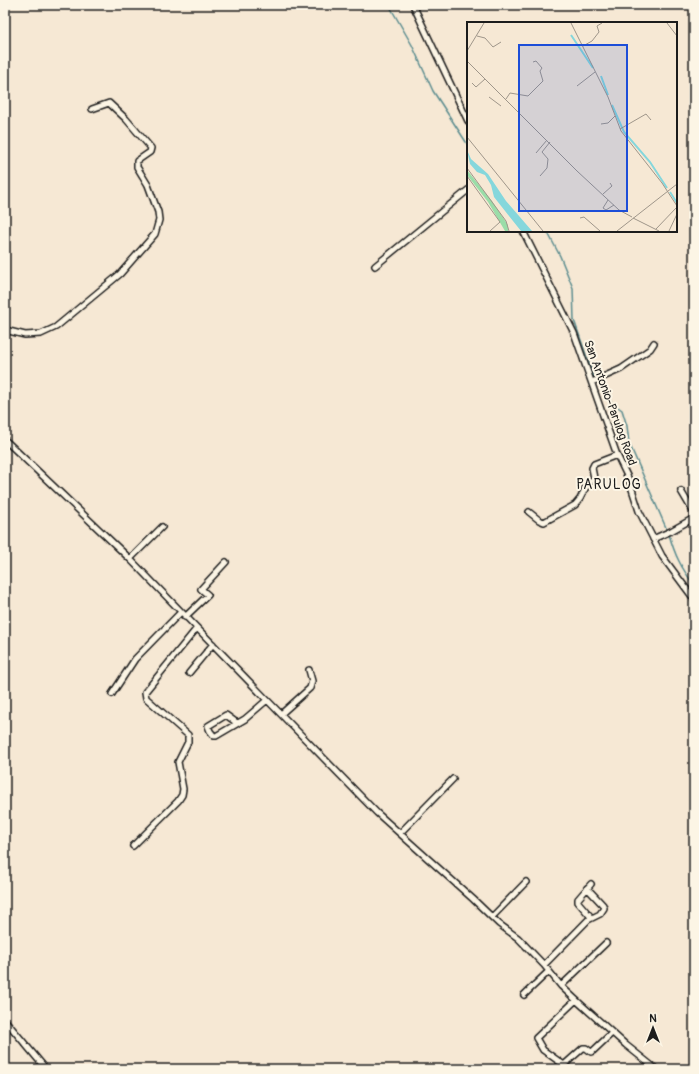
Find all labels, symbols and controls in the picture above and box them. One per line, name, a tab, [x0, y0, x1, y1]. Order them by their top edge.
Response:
inset map	[467, 22, 677, 232]
street label: San Antonio-Parulog Road	[580, 338, 640, 468]
district label: PARULOG	[576, 476, 642, 493]
north arrow	[633, 1008, 673, 1048]
text: N	[649, 1012, 657, 1025]

